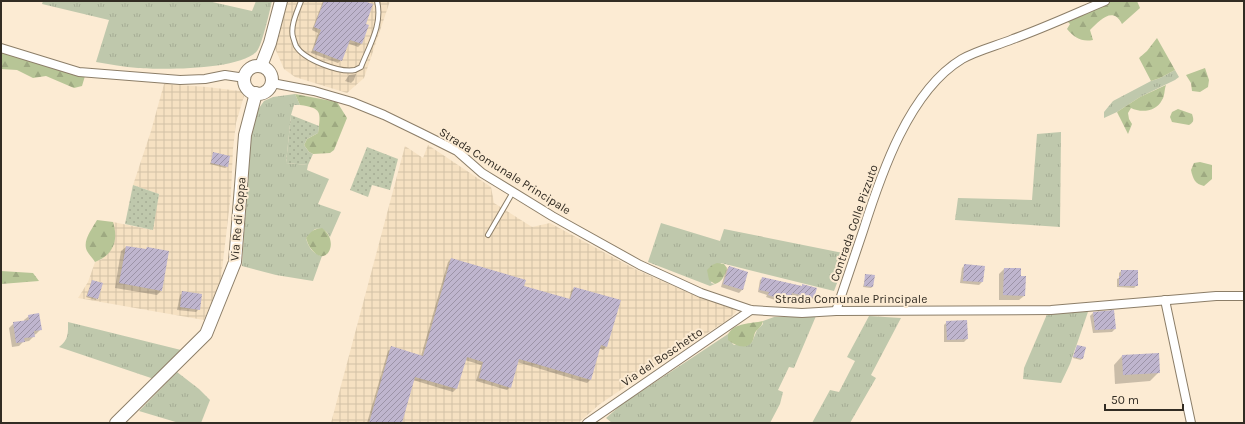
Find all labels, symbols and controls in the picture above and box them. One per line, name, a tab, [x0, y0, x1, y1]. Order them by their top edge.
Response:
street label: Strada Comunale Principale	[437, 125, 573, 217]
street label: Contrada Colle Pizzuto	[827, 163, 881, 283]
street label: Via Re di Coppa	[227, 176, 249, 262]
street label: Strada Comunale Principale	[775, 292, 927, 306]
street label: Via del Boschetto	[619, 325, 705, 389]
scale bar	[1105, 386, 1183, 412]
text: 50 m	[1111, 393, 1139, 407]

